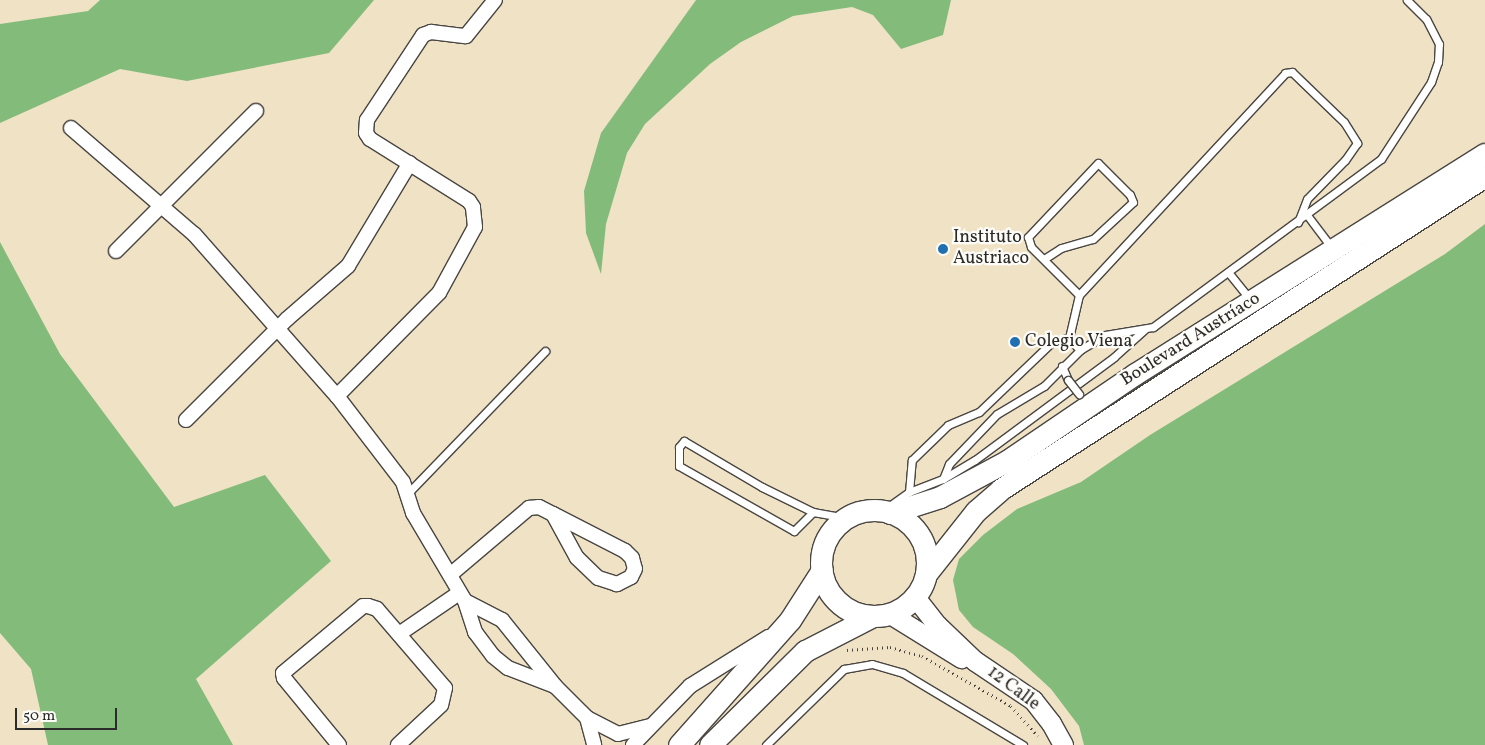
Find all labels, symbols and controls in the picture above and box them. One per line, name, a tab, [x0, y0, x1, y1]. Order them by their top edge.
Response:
place label: Instituto Austriaco	[953, 228, 1029, 270]
marker: Instituto Austriaco	[937, 243, 949, 255]
street label: Boulevard Austríaco	[1117, 288, 1265, 392]
place label: Colegio Viena	[1025, 331, 1133, 353]
marker: Colegio Viena	[1009, 336, 1021, 348]
street label: 12 Calle	[982, 662, 1044, 716]
scale bar	[18, 698, 120, 730]
text: 50 m	[23, 706, 55, 727]

